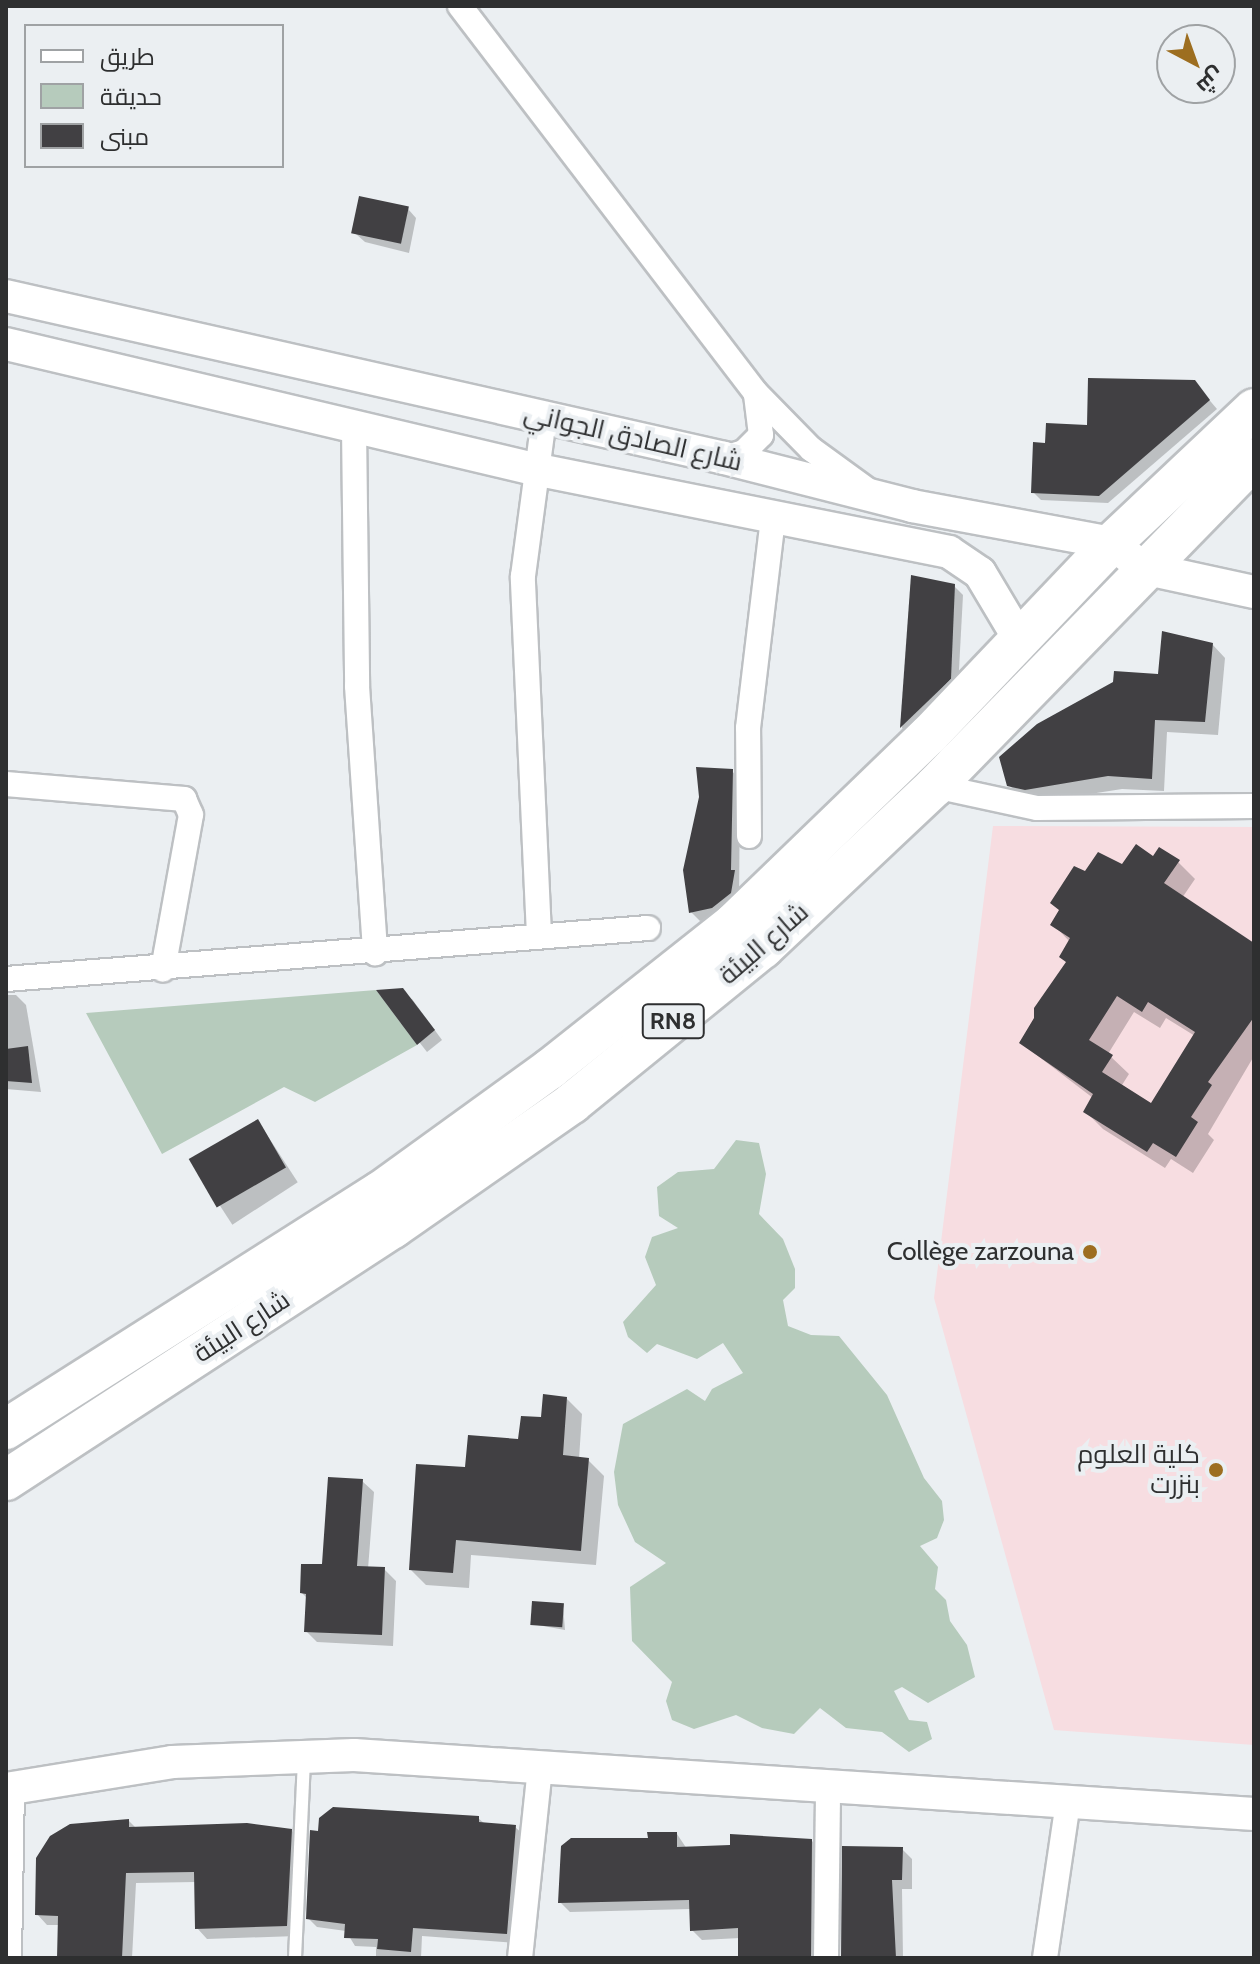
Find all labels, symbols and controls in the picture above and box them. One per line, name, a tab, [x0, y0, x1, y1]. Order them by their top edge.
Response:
legend	[24, 24, 284, 168]
north arrow	[1156, 24, 1236, 104]
text: طريق	[100, 42, 155, 71]
text: ش	[1191, 62, 1230, 100]
text: حديقة	[100, 82, 162, 111]
text: مبنى	[100, 122, 149, 151]
street label: شارع الصادق الجواني	[521, 398, 745, 478]
street label: شارع البيئة	[713, 897, 815, 991]
road number: RN8	[641, 1001, 705, 1041]
place label: Collège zarzouna	[887, 1236, 1074, 1268]
marker: Collège zarzouna	[1081, 1243, 1099, 1261]
street label: شارع البيئة	[188, 1284, 296, 1370]
place label: كلية العلوم بنزرت	[1077, 1439, 1200, 1500]
marker: كلية العلوم بنزرت	[1207, 1461, 1225, 1479]

